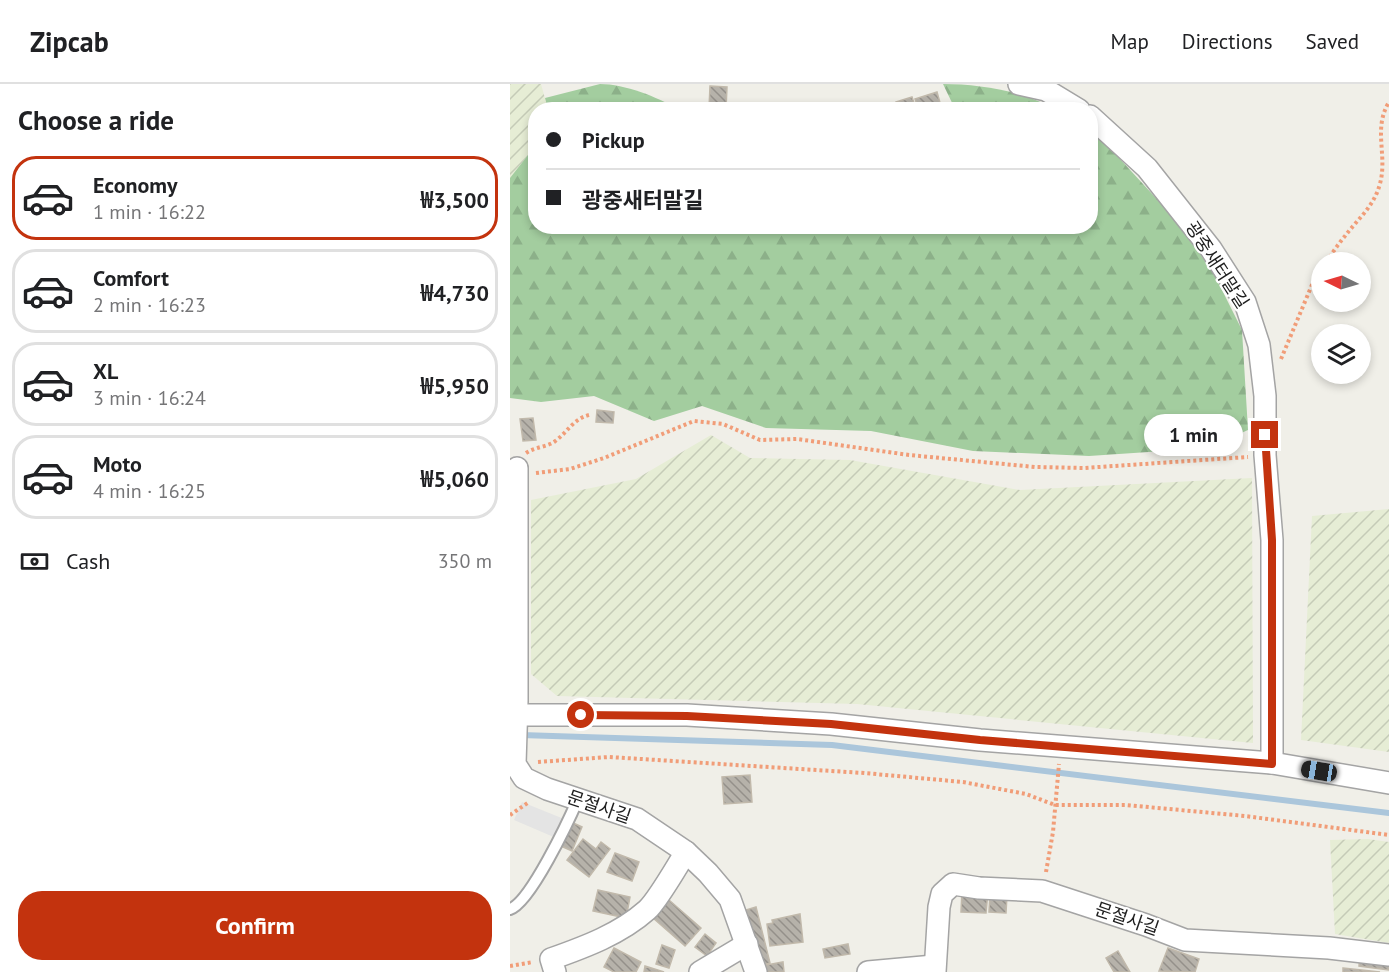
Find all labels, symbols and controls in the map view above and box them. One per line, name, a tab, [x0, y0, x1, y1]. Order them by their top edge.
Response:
text: Zipcab	[30, 23, 109, 60]
text: Map	[1110, 28, 1149, 55]
text: Directions	[1182, 28, 1273, 55]
text: Saved	[1306, 28, 1359, 55]
text: Choose a ride	[18, 103, 174, 137]
text: Pickup	[582, 126, 645, 154]
icon: car	[21, 171, 75, 225]
text: Economy	[93, 171, 177, 199]
text: ₩3,500	[421, 186, 489, 214]
text: 광중새터말길	[582, 186, 703, 214]
text: 1 min · 16:22	[93, 199, 206, 225]
street label: 광중새터말길	[1181, 217, 1254, 313]
north arrow	[1311, 252, 1371, 312]
map controls	[1311, 252, 1371, 384]
icon: car	[21, 264, 75, 318]
text: Comfort	[93, 264, 169, 292]
text: ₩4,730	[421, 279, 489, 307]
text: 2 min · 16:23	[93, 292, 206, 318]
button: layers	[1311, 324, 1371, 384]
icon: car	[21, 357, 75, 411]
text: XL	[93, 357, 118, 385]
text: ₩5,950	[421, 372, 489, 400]
text: 3 min · 16:24	[93, 385, 206, 411]
callout: 1 min	[1145, 414, 1244, 456]
route end	[1251, 421, 1278, 448]
text: 1 min	[1169, 422, 1218, 448]
icon: car	[21, 450, 75, 504]
text: Moto	[93, 450, 142, 478]
text: ₩5,060	[421, 465, 489, 493]
text: 4 min · 16:25	[93, 478, 206, 504]
icon: cash	[18, 545, 51, 578]
text: Cash	[66, 547, 110, 575]
text: 350 m	[438, 548, 492, 574]
route start	[567, 701, 594, 728]
car	[1300, 759, 1338, 783]
street label: 문절사길	[564, 785, 634, 828]
button: Confirm	[18, 891, 492, 960]
street label: 문절사길	[1092, 897, 1162, 940]

